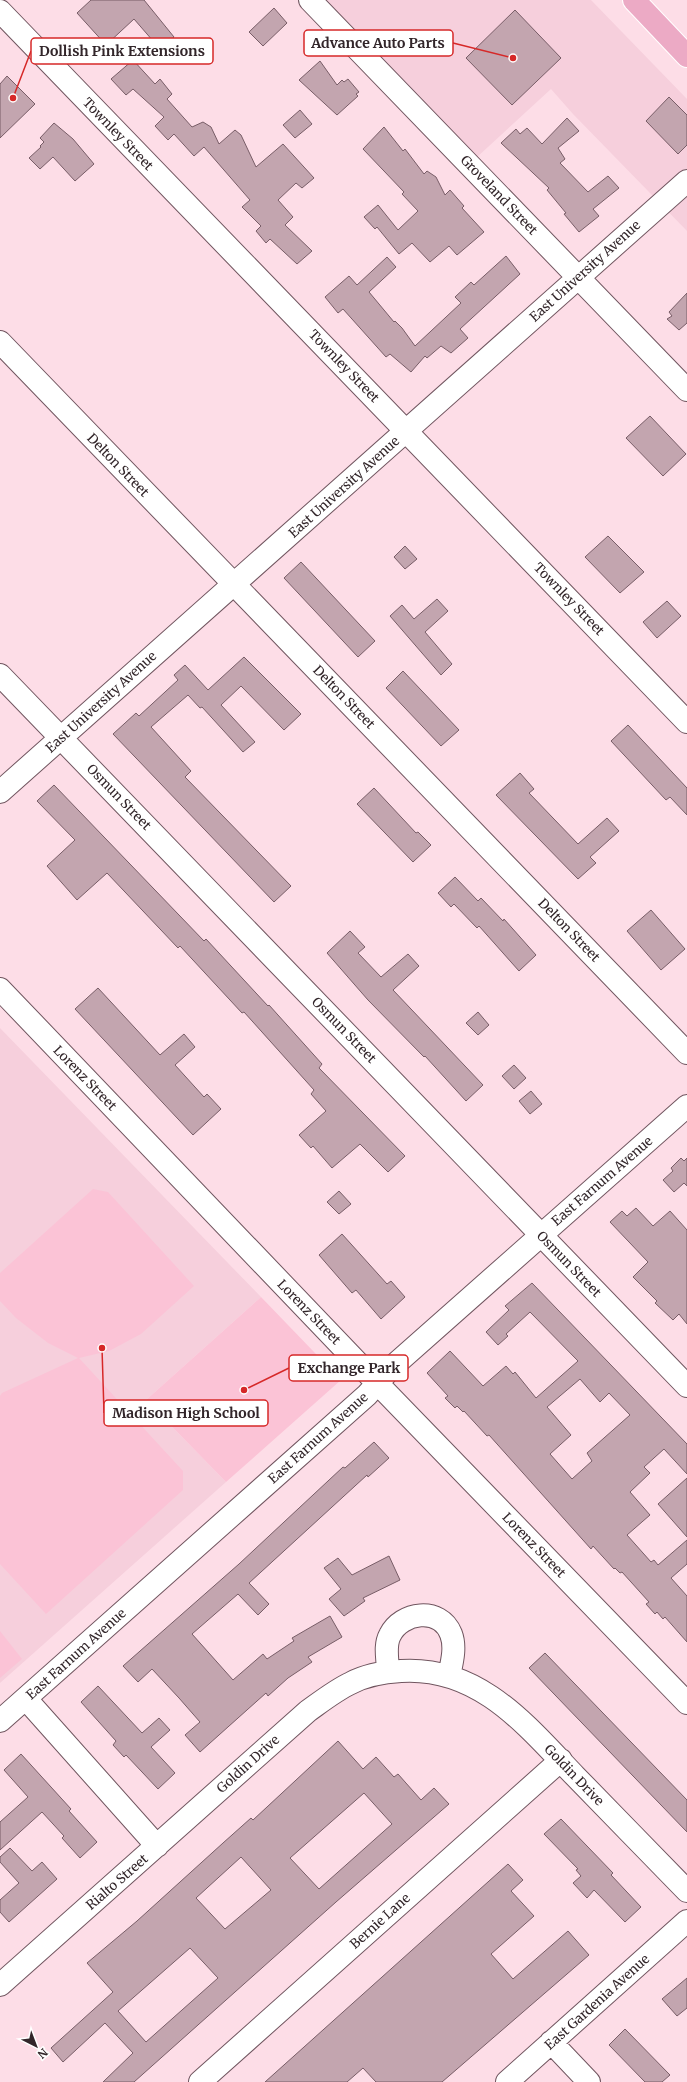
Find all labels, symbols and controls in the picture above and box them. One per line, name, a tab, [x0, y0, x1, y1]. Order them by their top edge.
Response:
callout: Advance Auto Parts	[304, 30, 453, 56]
text: Advance Auto Parts	[310, 34, 445, 52]
callout: Dollish Pink Extensions	[31, 38, 213, 64]
text: Dollish Pink Extensions	[39, 42, 205, 60]
street label: Townley Street	[79, 94, 157, 174]
street label: Groveland Street	[457, 152, 541, 238]
street label: East University Avenue	[526, 216, 644, 325]
street label: Townley Street	[305, 326, 383, 406]
street label: Delton Street	[83, 430, 153, 500]
street label: East University Avenue	[285, 432, 403, 541]
street label: Townley Street	[530, 559, 608, 639]
street label: East University Avenue	[42, 647, 160, 756]
street label: Delton Street	[309, 662, 379, 732]
street label: Osmun Street	[83, 760, 155, 834]
street label: Delton Street	[534, 895, 604, 965]
street label: Osmun Street	[308, 993, 380, 1067]
street label: Lorenz Street	[50, 1042, 120, 1114]
street label: East Farnum Avenue	[548, 1132, 656, 1230]
street label: Osmun Street	[533, 1227, 605, 1301]
street label: Lorenz Street	[274, 1276, 344, 1348]
callout: Exchange Park	[289, 1355, 408, 1381]
text: Exchange Park	[298, 1359, 401, 1377]
street label: East Farnum Avenue	[265, 1389, 372, 1487]
callout: Madison High School	[104, 1400, 268, 1426]
text: Madison High School	[112, 1404, 260, 1422]
street label: Lorenz Street	[499, 1509, 569, 1581]
street label: East Farnum Avenue	[23, 1605, 130, 1703]
street label: Goldin Drive	[213, 1731, 283, 1797]
street label: Goldin Drive	[541, 1741, 608, 1809]
street label: Rialto Street	[82, 1850, 152, 1914]
street label: Bernie Lane	[346, 1889, 414, 1952]
street label: East Gardenia Avenue	[541, 1950, 653, 2054]
north arrow	[16, 2026, 56, 2066]
text: N	[35, 2045, 51, 2062]

